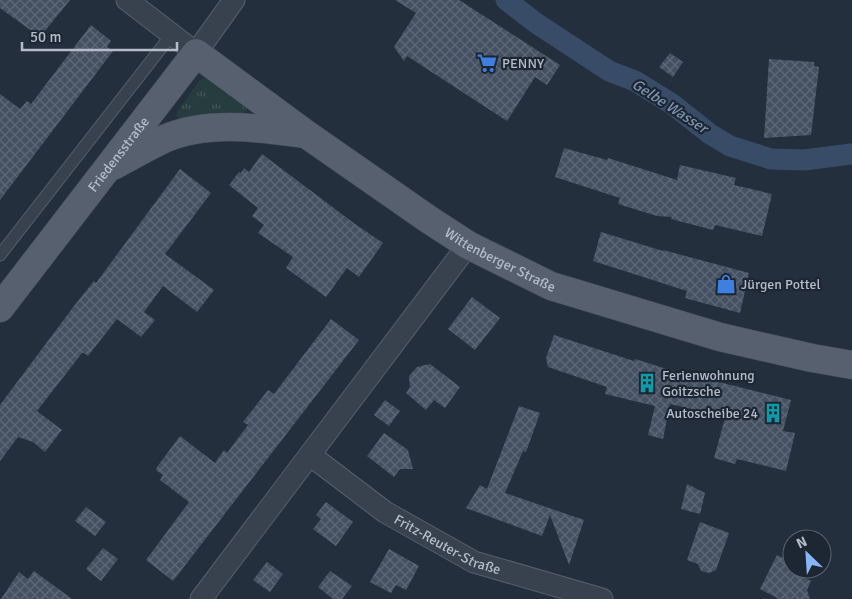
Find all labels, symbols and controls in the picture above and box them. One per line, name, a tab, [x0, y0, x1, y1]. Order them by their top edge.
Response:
scale bar	[22, 20, 178, 52]
text: 50 m	[30, 28, 61, 46]
supermarket icon: PENNY	[476, 52, 498, 74]
place label: PENNY	[502, 55, 544, 72]
water label: Gelbe Wasser	[629, 75, 713, 138]
street label: Friedensstraße	[84, 113, 153, 196]
street label: Wittenberger Straße	[441, 224, 557, 296]
shop icon: Jürgen Pottel	[715, 273, 737, 295]
place label: Jürgen Pottel	[741, 276, 821, 293]
place label: Ferienwohnung Goitzsche	[662, 367, 755, 400]
building icon: Ferienwohnung Goitzsche	[636, 372, 658, 394]
building icon: Autoscheibe 24	[762, 402, 784, 424]
place label: Autoscheibe 24	[666, 405, 758, 422]
street label: Fritz-Reuter-Straße	[391, 511, 503, 578]
north arrow	[782, 529, 832, 579]
text: N	[794, 533, 810, 552]

